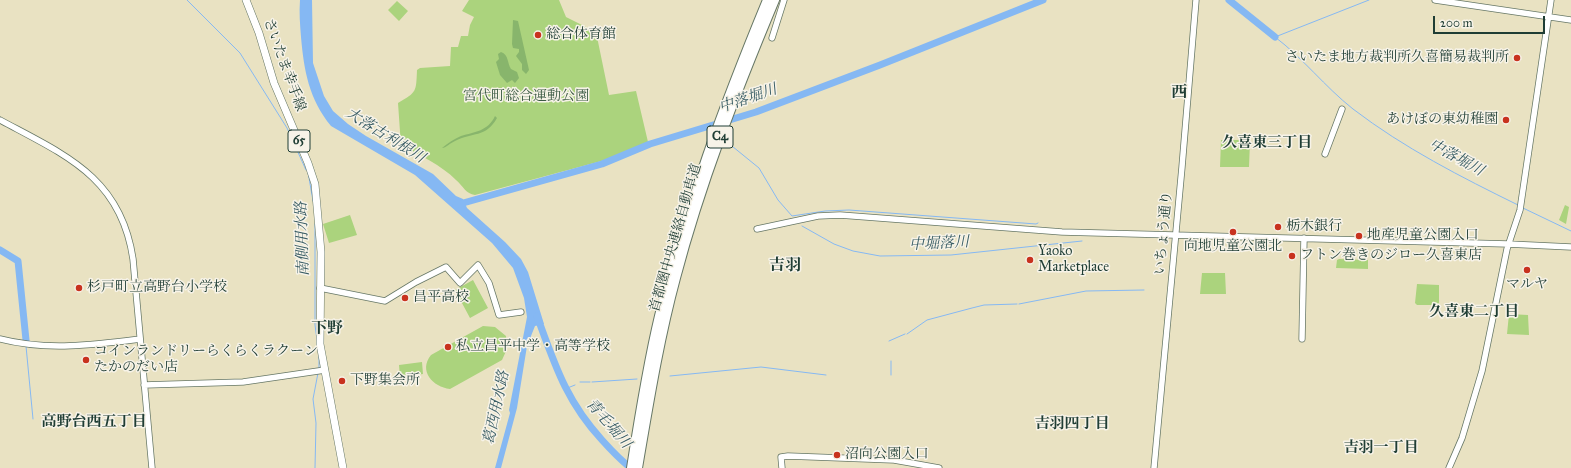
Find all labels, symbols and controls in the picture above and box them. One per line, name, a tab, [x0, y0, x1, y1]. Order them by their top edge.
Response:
scale bar	[1435, 8, 1547, 34]
street label: さいたま幸手線	[259, 16, 309, 114]
text: 200 m	[1440, 16, 1473, 30]
place label: 総合体育館	[546, 27, 616, 43]
marker: 総合体育館	[533, 30, 543, 40]
place label: さいたま地方裁判所久喜簡易裁判所	[1285, 50, 1509, 66]
marker: さいたま地方裁判所久喜簡易裁判所	[1512, 53, 1522, 63]
water label: 中落堀川	[717, 81, 779, 117]
district label: 西	[1171, 83, 1187, 103]
park label: 宮代町総合運動公園	[463, 89, 589, 105]
water label: 大落古利根川	[342, 105, 428, 167]
place label: あけぼの東幼稚園	[1386, 112, 1498, 128]
marker: あけぼの東幼稚園	[1501, 115, 1511, 125]
road number: C4	[707, 126, 733, 148]
road number: 65	[288, 130, 310, 152]
district label: 久喜東三丁目	[1222, 134, 1312, 152]
water label: 中落堀川	[1425, 136, 1487, 180]
street label: 首都圏中央連絡自動車道	[647, 162, 705, 314]
street label: いちょう通り	[1152, 190, 1176, 276]
water label: 南側用水路	[293, 201, 313, 277]
place label: 栃木銀行	[1286, 219, 1342, 235]
marker: 栃木銀行	[1273, 222, 1283, 232]
marker: 向地児童公園北	[1228, 227, 1238, 237]
place label: 地産児童公園入口	[1367, 228, 1479, 244]
marker: 地産児童公園入口	[1354, 231, 1364, 241]
water label: 中堀落川	[909, 233, 969, 255]
place label: 向地児童公園北	[1184, 239, 1282, 255]
place label: Yaoko Marketplace	[1038, 244, 1109, 276]
place label: フトン巻きのジロー久喜東店	[1300, 248, 1482, 264]
marker: フトン巻きのジロー久喜東店	[1287, 251, 1297, 261]
marker: Yaoko Marketplace	[1025, 255, 1035, 265]
district label: 吉羽	[769, 256, 801, 276]
marker: マルヤ	[1522, 265, 1532, 275]
place label: マルヤ	[1506, 277, 1548, 293]
place label: 杉戸町立高野台小学校	[87, 280, 227, 296]
marker: 杉戸町立高野台小学校	[74, 283, 84, 293]
place label: 昌平高校	[413, 290, 469, 306]
marker: 昌平高校	[400, 293, 410, 303]
district label: 久喜東二丁目	[1429, 303, 1519, 321]
district label: 下野	[311, 319, 343, 339]
place label: 私立昌平中学・高等学校	[456, 339, 610, 355]
marker: 私立昌平中学・高等学校	[443, 342, 453, 352]
place label: コインランドリーらくらくラクーン たかのだい店	[94, 344, 318, 376]
marker: コインランドリーらくらくラクーン たかのだい店	[81, 355, 91, 365]
water label: 葛西用水路	[480, 369, 514, 447]
place label: 下野集会所	[350, 373, 420, 389]
marker: 下野集会所	[337, 376, 347, 386]
water label: 青毛堀川	[582, 395, 634, 453]
district label: 高野台西五丁目	[42, 413, 146, 431]
district label: 吉羽四丁目	[1035, 415, 1109, 433]
district label: 吉羽一丁目	[1344, 439, 1418, 457]
place label: 沼向公園入口	[845, 447, 929, 463]
marker: 沼向公園入口	[832, 450, 842, 460]

